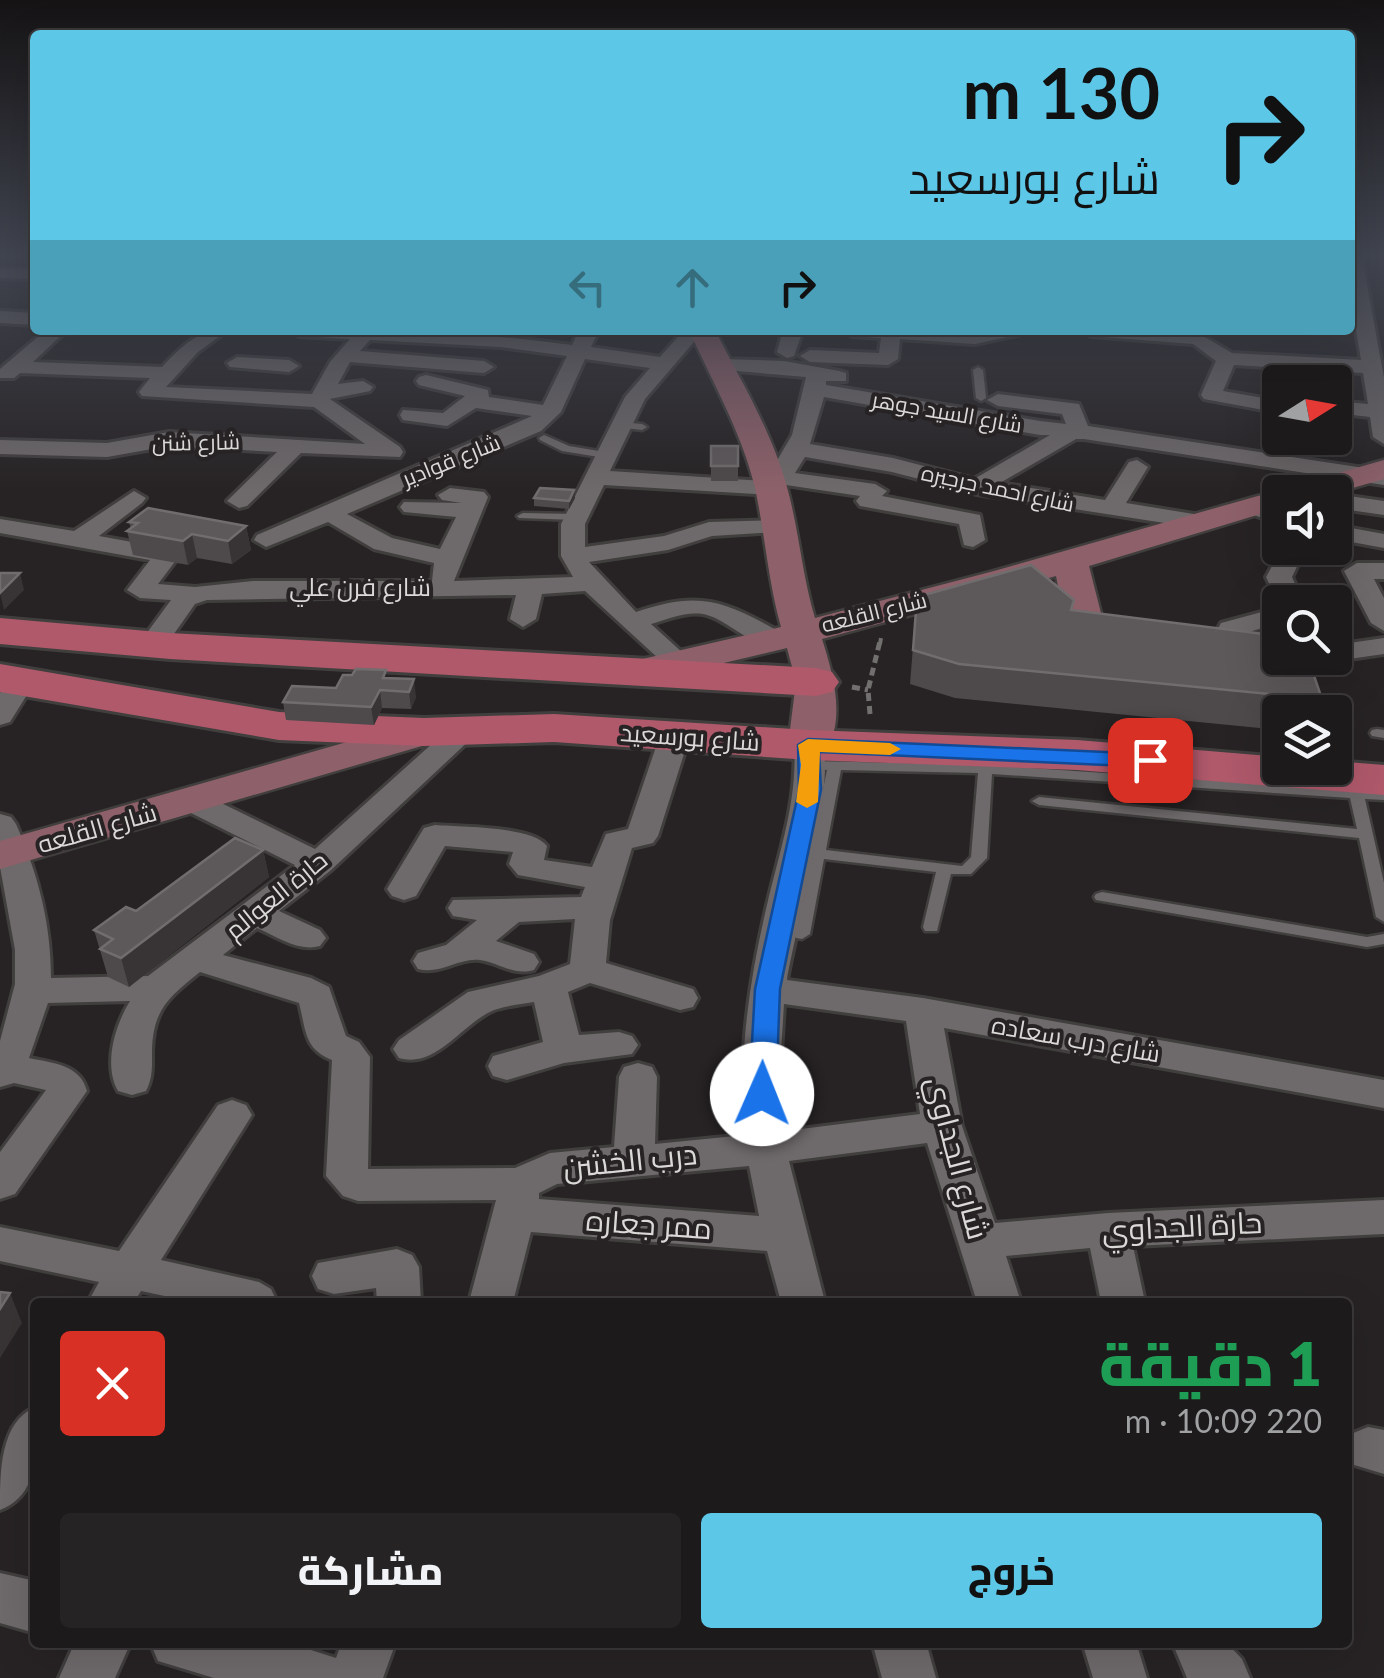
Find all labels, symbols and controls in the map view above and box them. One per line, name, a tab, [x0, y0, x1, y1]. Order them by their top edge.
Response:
text: 130 m	[963, 50, 1160, 134]
icon: right	[1195, 70, 1325, 200]
text: شارع بورسعيد	[908, 150, 1160, 204]
icon: left	[560, 260, 615, 315]
icon: ahead	[665, 260, 720, 315]
icon: right	[770, 260, 825, 315]
north arrow	[1262, 365, 1352, 455]
map controls	[1262, 365, 1352, 785]
street label: شارع السيد جوهر	[868, 385, 1024, 440]
street label: شارع شنن	[152, 427, 240, 458]
street label: شارع قوادير	[396, 428, 505, 494]
street label: شارع احمد جرجيره	[919, 458, 1077, 519]
button: sound	[1262, 475, 1352, 565]
street label: شارع فرن علي	[289, 571, 431, 607]
street label: شارع القلعه	[818, 585, 930, 640]
button: search	[1262, 585, 1352, 675]
button: layers	[1262, 695, 1352, 785]
street label: شارع بورسعيد	[619, 716, 761, 759]
pin	[1108, 718, 1193, 803]
icon: arrive	[1123, 733, 1178, 788]
street label: شارع القلعه	[34, 796, 161, 861]
street label: حارة العوالم	[218, 844, 335, 948]
street label: شارع درب سعاده	[989, 1008, 1163, 1071]
position arrow	[710, 1042, 814, 1146]
street label: شارع الجداوي	[913, 1072, 998, 1245]
street label: درب الخشن	[561, 1134, 699, 1186]
street label: ممر جعاره	[585, 1201, 713, 1246]
street label: حارة الجداوي	[1101, 1203, 1263, 1254]
text: 1 دقيقة	[1099, 1327, 1322, 1399]
button: close	[60, 1331, 165, 1436]
text: 220 m · 10:09	[1125, 1401, 1322, 1440]
button: مشاركة	[60, 1513, 681, 1628]
button: خروج	[701, 1513, 1322, 1628]

